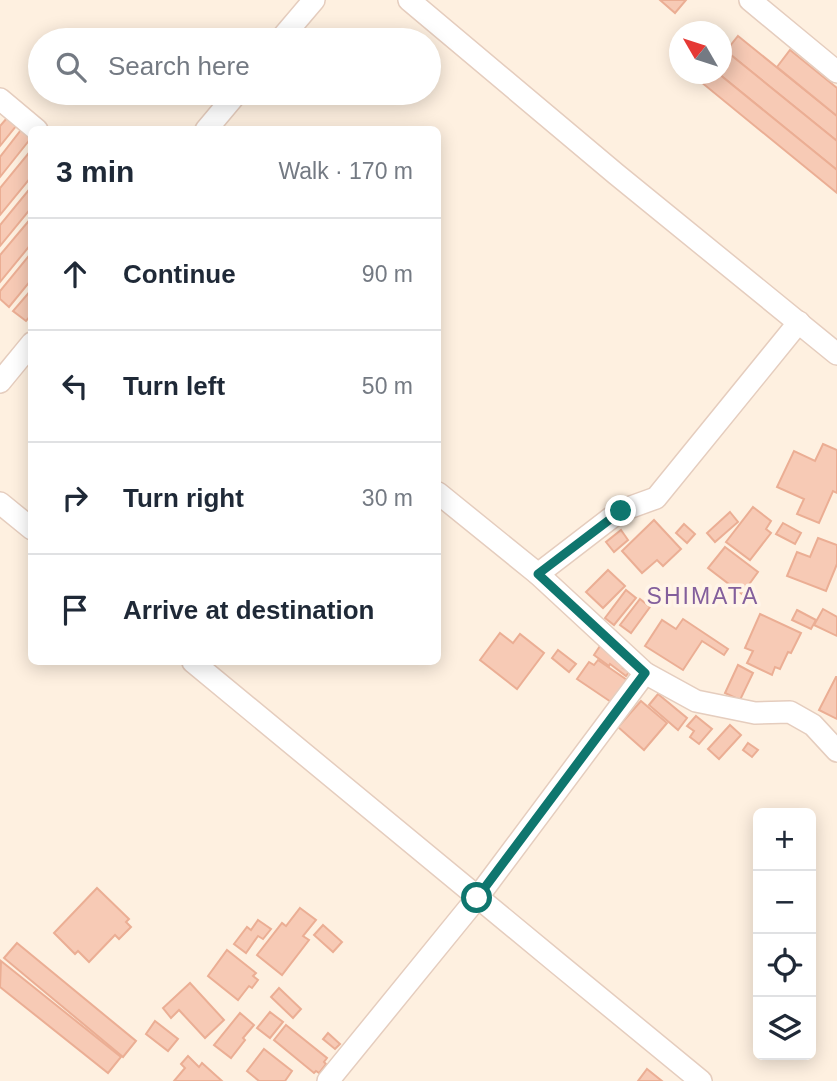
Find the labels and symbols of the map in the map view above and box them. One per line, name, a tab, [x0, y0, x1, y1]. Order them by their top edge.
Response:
north arrow	[669, 21, 732, 84]
route end	[605, 495, 636, 526]
district label: SHIMATA	[647, 583, 759, 609]
route start	[461, 882, 492, 913]

